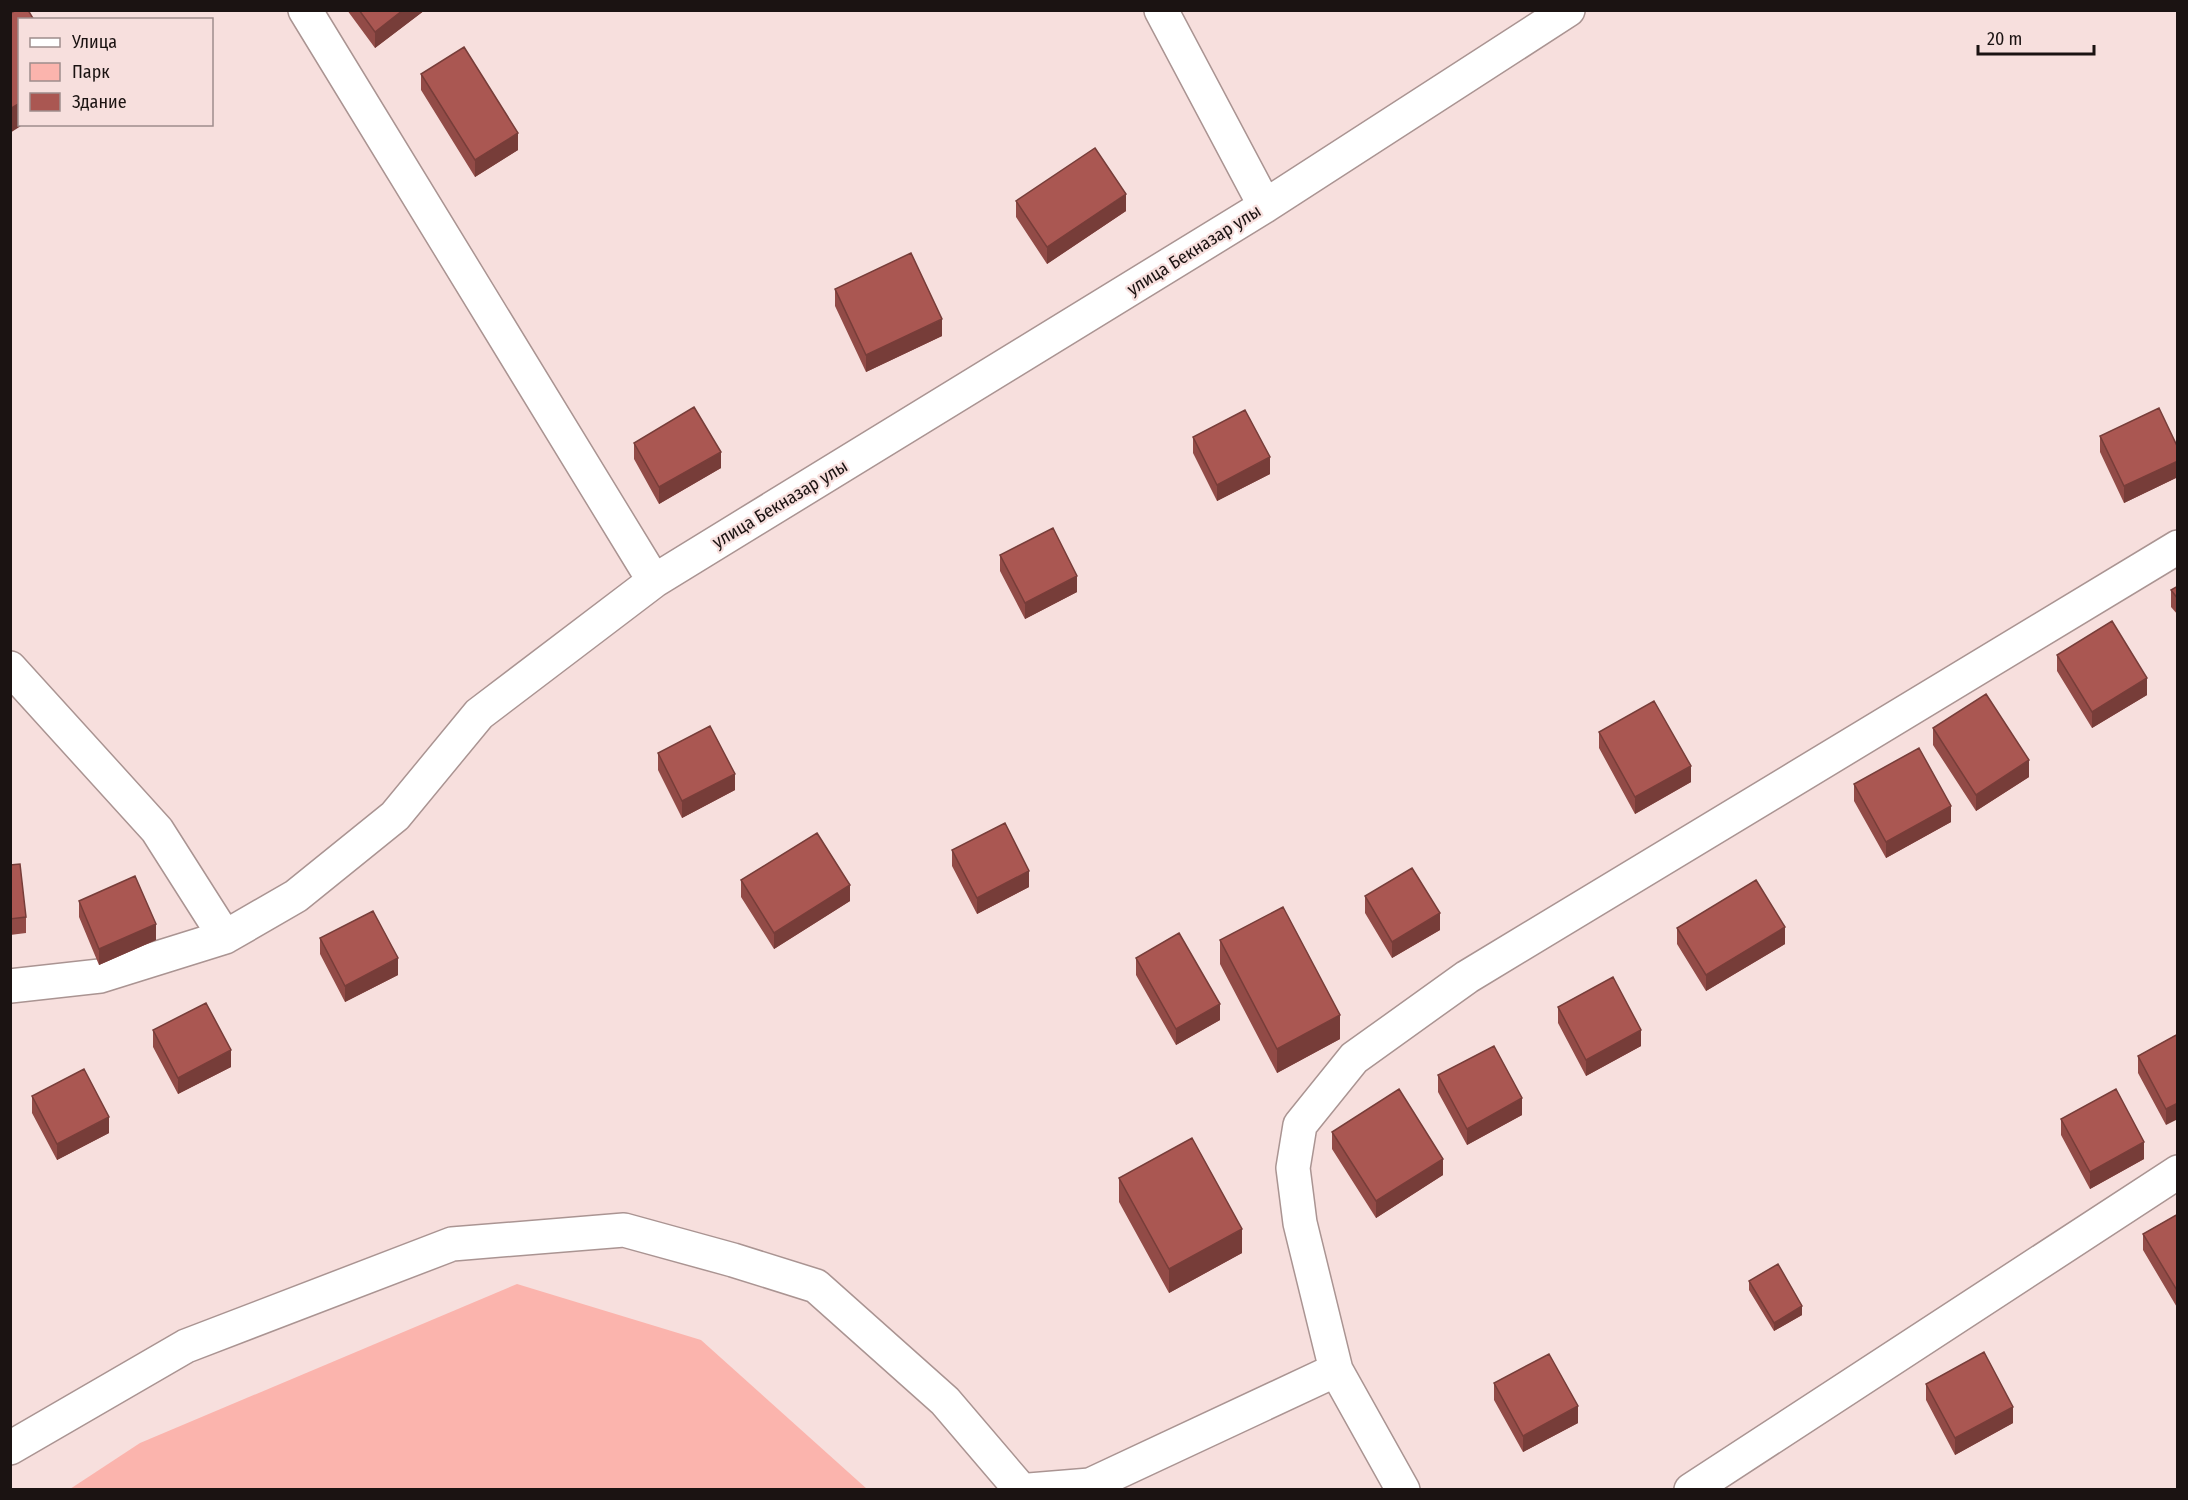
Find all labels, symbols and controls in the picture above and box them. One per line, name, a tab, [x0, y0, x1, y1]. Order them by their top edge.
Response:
legend	[18, 18, 213, 126]
scale bar	[1978, 18, 2094, 56]
text: 20 m	[1987, 28, 2022, 50]
text: Улица	[71, 31, 117, 53]
text: Парк	[72, 61, 110, 83]
text: Здание	[72, 91, 127, 113]
street label: улица Бекназар улы	[1123, 200, 1265, 300]
street label: улица Бекназар улы	[708, 455, 852, 553]

